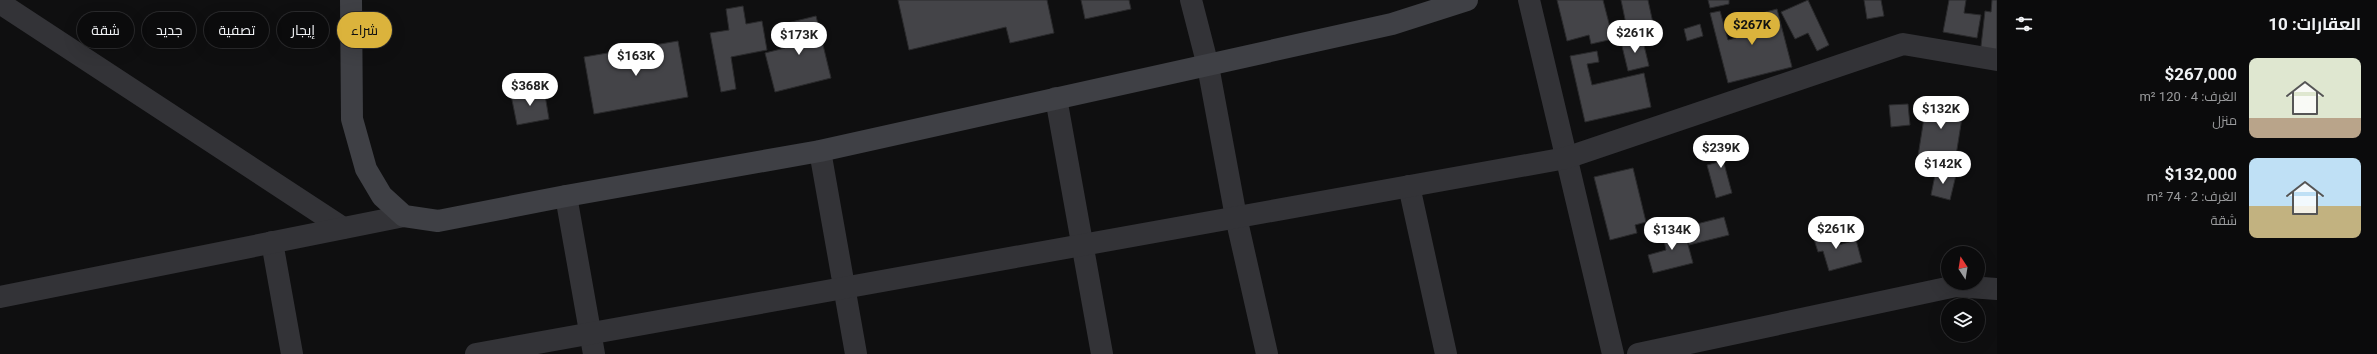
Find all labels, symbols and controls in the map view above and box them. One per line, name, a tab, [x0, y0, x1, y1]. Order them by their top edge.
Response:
chip: شقة	[77, 12, 134, 48]
chip: جديد	[142, 12, 196, 48]
chip: تصفية	[204, 12, 269, 48]
chip: إيجار	[277, 12, 329, 48]
chip: شراء	[337, 12, 392, 48]
pin: $267K	[1724, 12, 1780, 46]
icon: filters	[2013, 13, 2035, 35]
text: العقارات: 10	[2268, 14, 2361, 34]
text: $267K	[1733, 17, 1771, 32]
pin: $261K	[1607, 20, 1663, 54]
pin: $173K	[771, 22, 827, 56]
text: $261K	[1616, 25, 1654, 40]
text: $173K	[780, 27, 818, 42]
pin: $163K	[608, 43, 664, 77]
text: $163K	[617, 48, 655, 63]
text: $267,000	[2165, 64, 2237, 84]
pin: $368K	[502, 73, 558, 107]
icon: home	[2281, 74, 2329, 122]
text: $368K	[511, 78, 549, 93]
text: الغرف: 4 · 120 m²	[2139, 89, 2237, 104]
pin: $132K	[1913, 96, 1969, 130]
text: $132K	[1922, 101, 1960, 116]
text: منزل	[2212, 113, 2237, 128]
pin: $239K	[1693, 135, 1749, 169]
text: $239K	[1702, 140, 1740, 155]
pin: $142K	[1915, 151, 1971, 185]
text: $142K	[1924, 156, 1962, 171]
text: $132,000	[2165, 164, 2237, 184]
icon: home	[2281, 174, 2329, 222]
text: الغرف: 2 · 74 m²	[2147, 189, 2237, 204]
text: شقة	[2210, 213, 2237, 228]
pin: $261K	[1808, 216, 1864, 250]
pin: $134K	[1644, 217, 1700, 251]
text: $261K	[1817, 221, 1855, 236]
text: $134K	[1653, 222, 1691, 237]
north arrow	[1941, 246, 1985, 290]
map controls	[1941, 246, 1985, 342]
button: layers	[1941, 298, 1985, 342]

